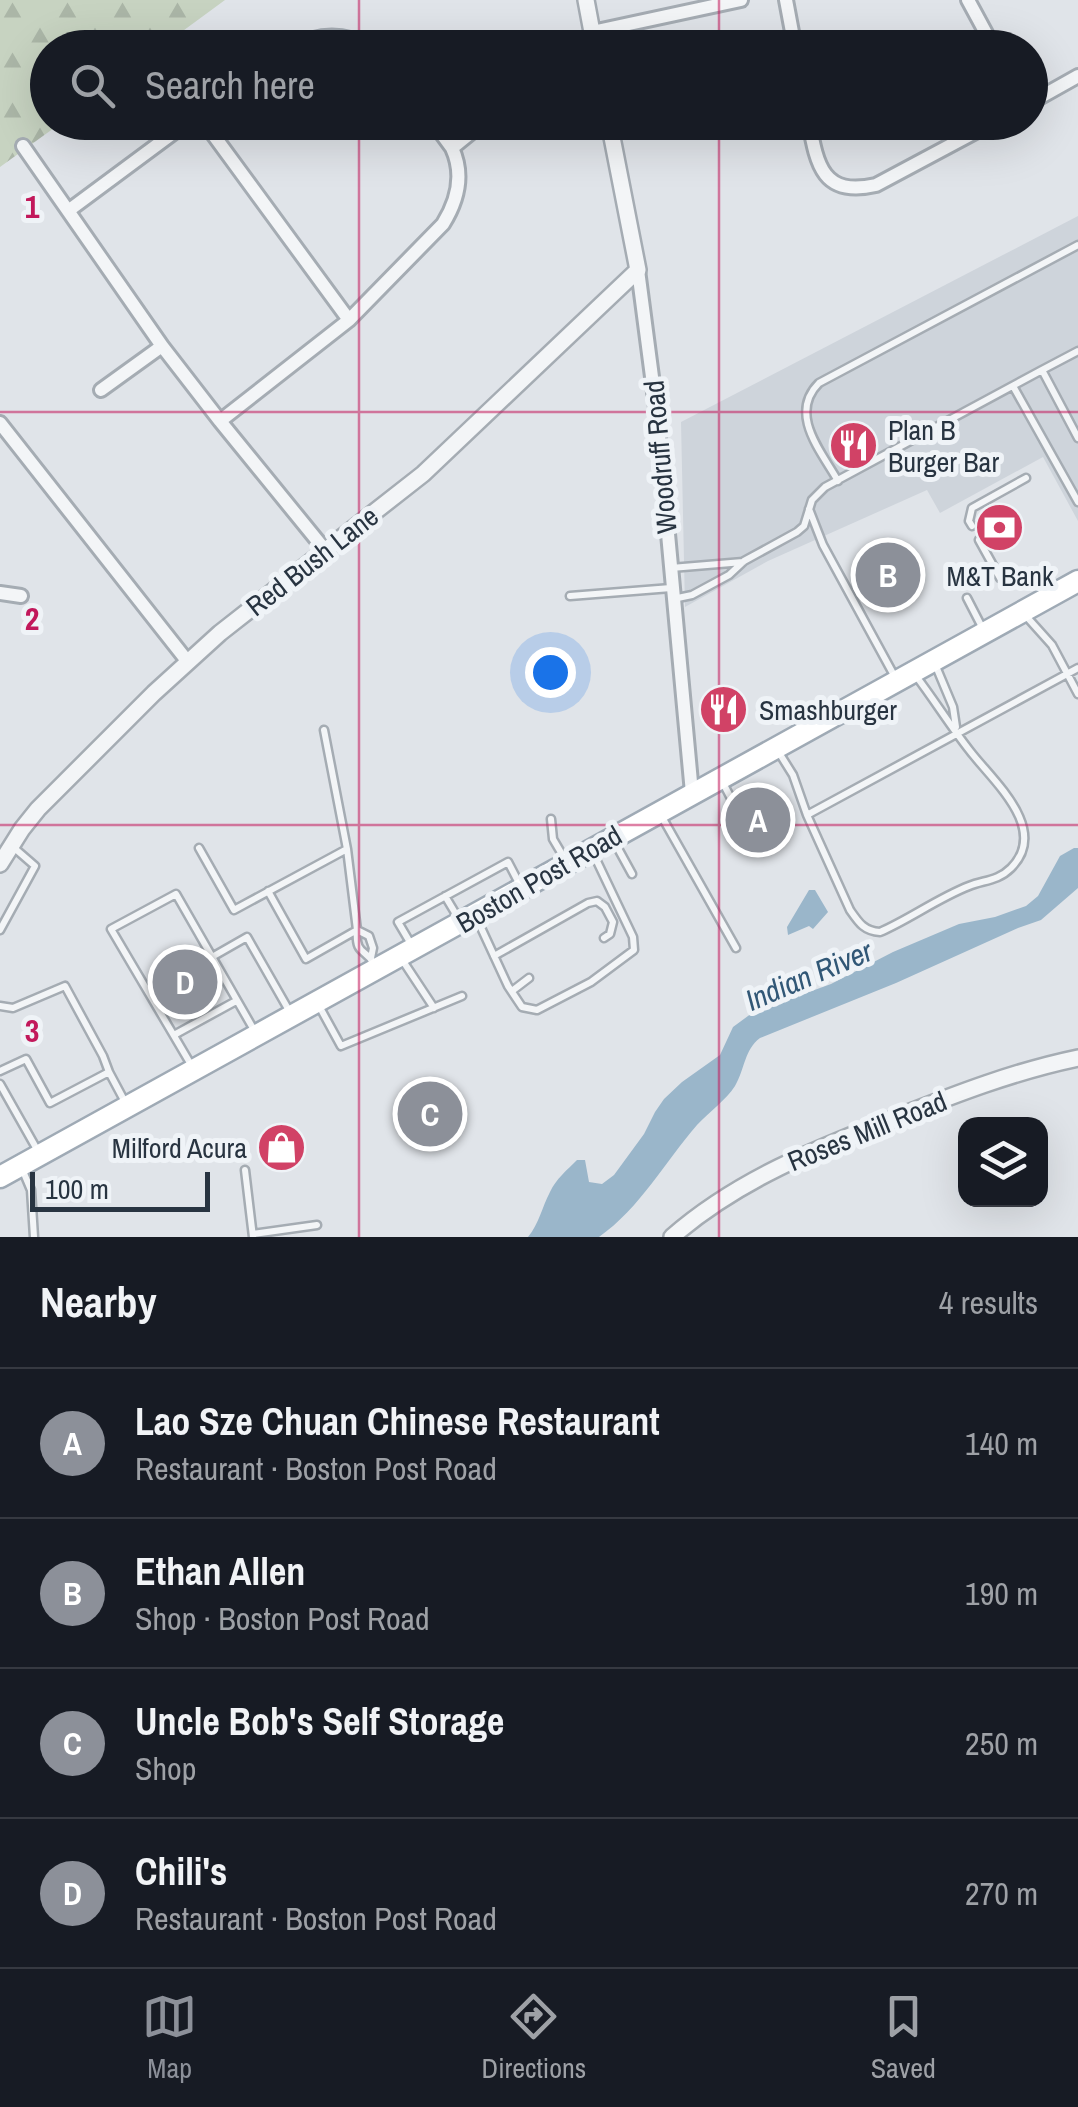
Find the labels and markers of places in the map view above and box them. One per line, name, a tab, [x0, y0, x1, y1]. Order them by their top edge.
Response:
place label: Plan B Burger Bar	[888, 411, 999, 481]
restaurant icon: Plan B Burger Bar	[827, 420, 879, 472]
bank icon: M&T Bank	[974, 502, 1026, 554]
pin: B	[856, 538, 920, 612]
place label: M&T Bank	[947, 557, 1054, 595]
restaurant icon: Smashburger	[698, 684, 750, 736]
place label: Smashburger	[759, 691, 897, 729]
pin: A	[726, 782, 790, 858]
pin: D	[152, 944, 218, 1020]
pin: C	[398, 1076, 462, 1152]
shop icon: Milford Acura	[256, 1122, 308, 1174]
place label: Milford Acura	[112, 1129, 247, 1167]

